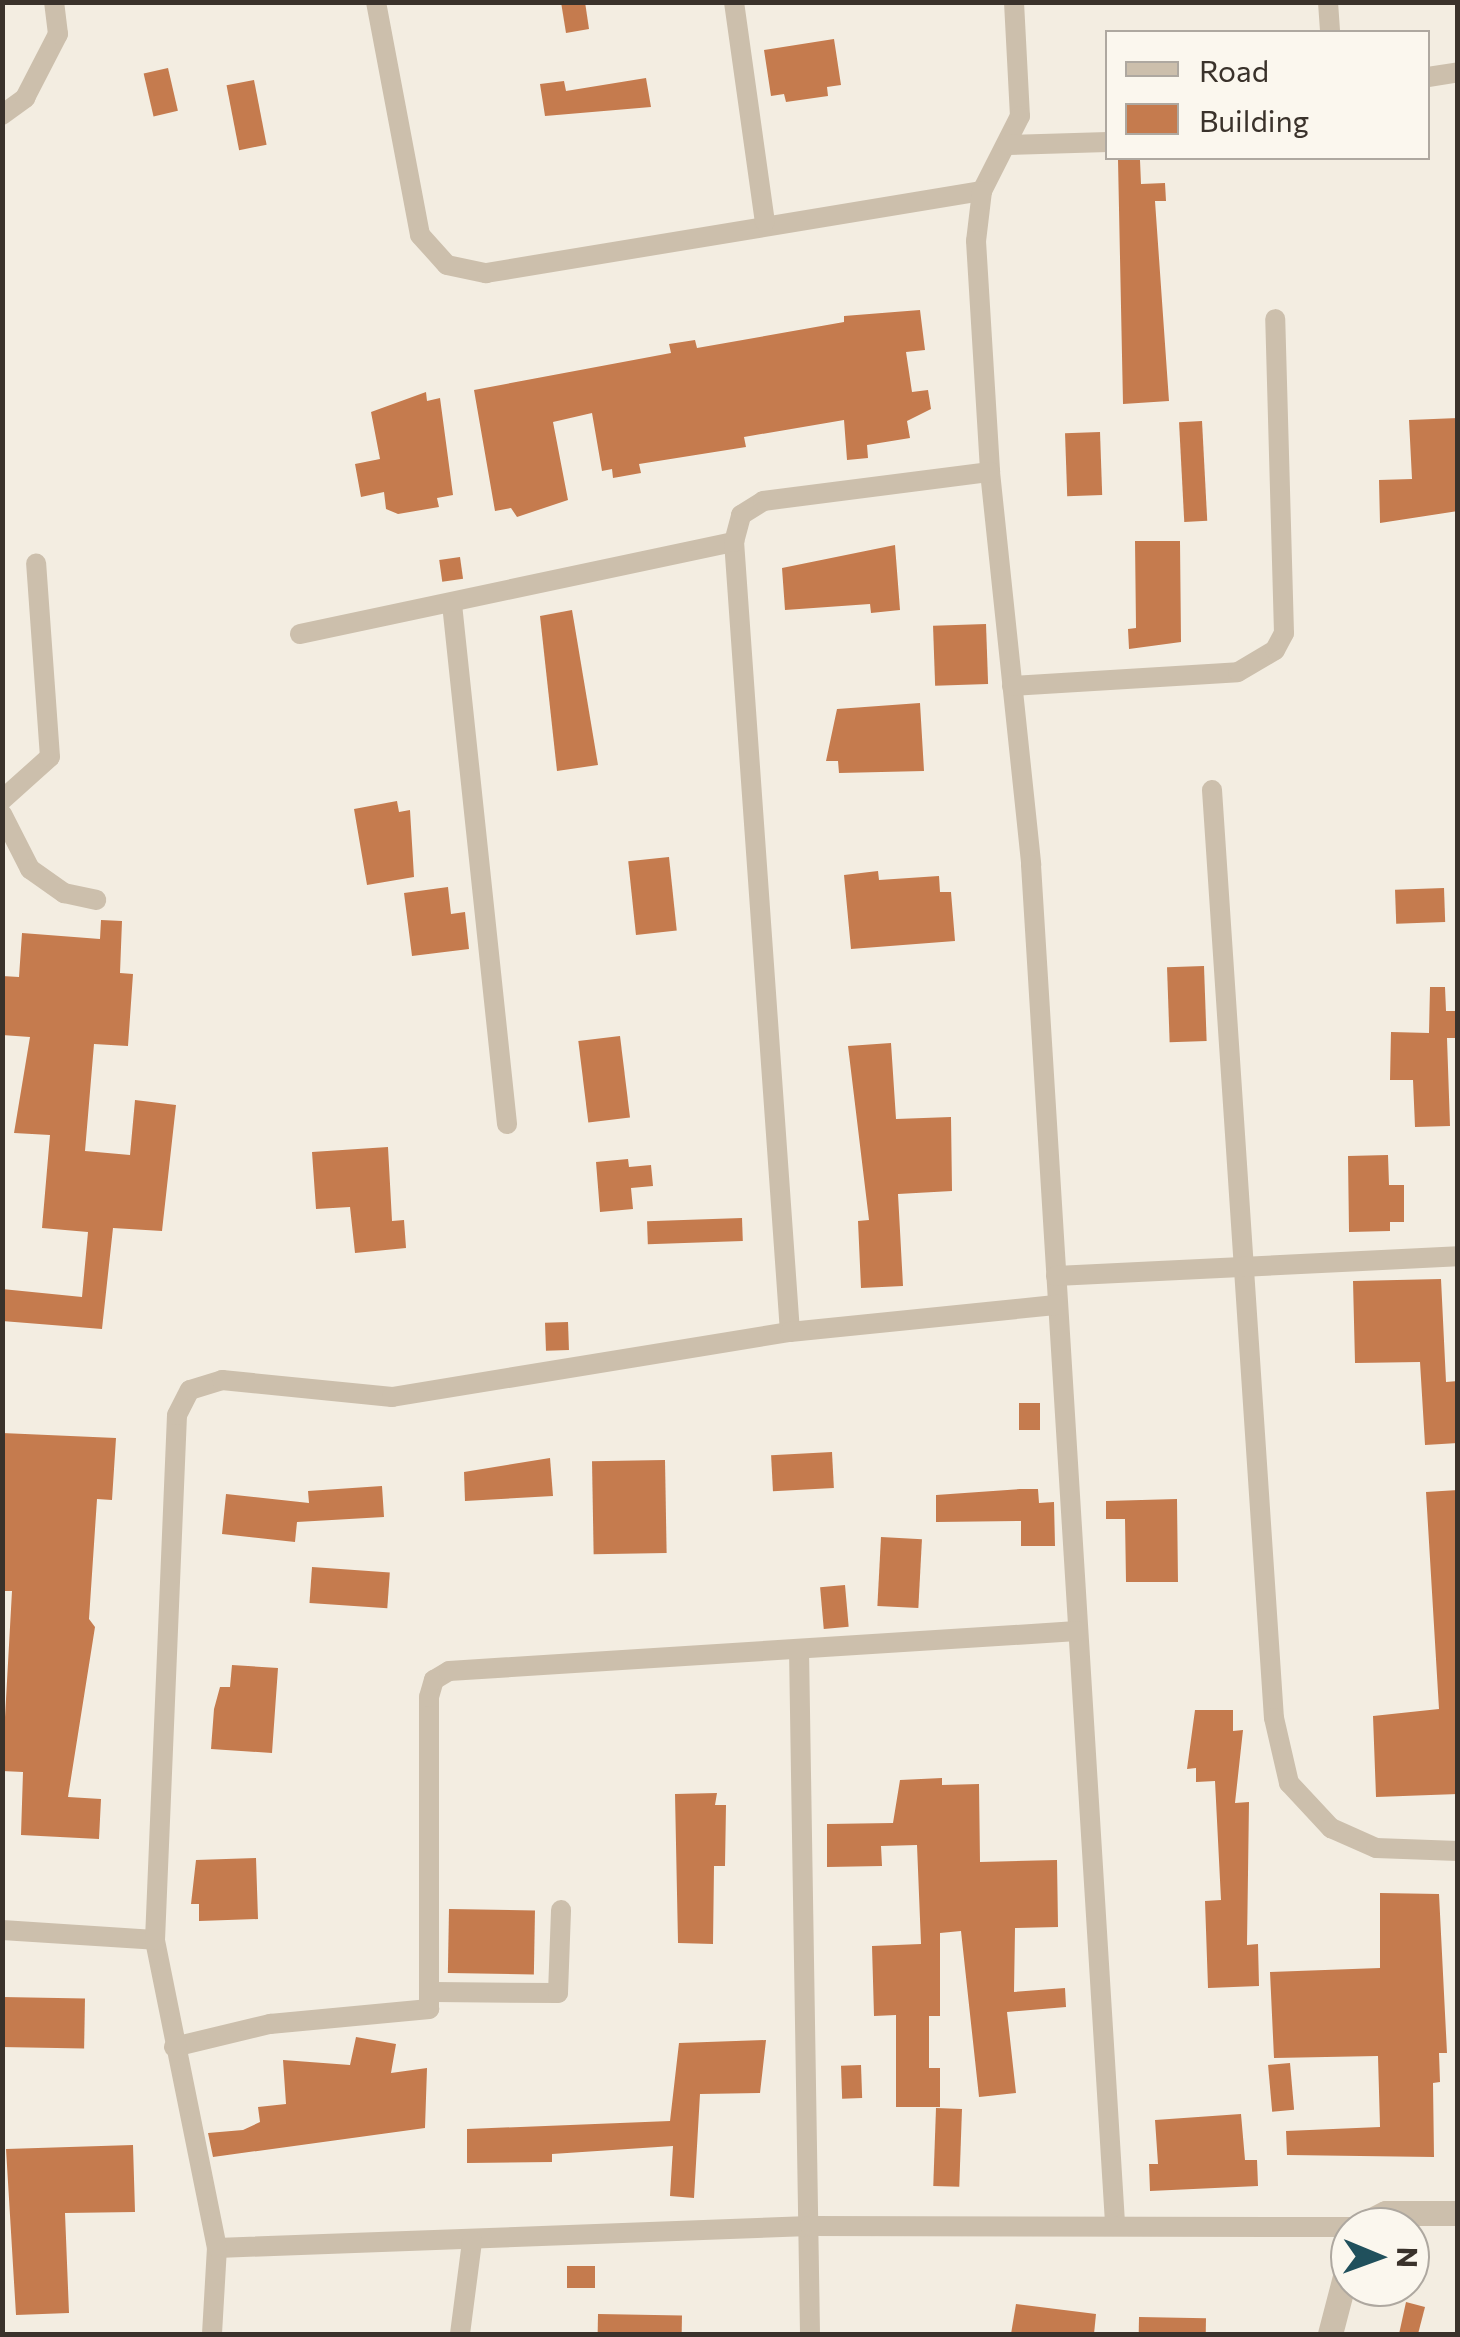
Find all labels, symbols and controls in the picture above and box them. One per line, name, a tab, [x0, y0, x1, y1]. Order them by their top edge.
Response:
legend	[1105, 30, 1430, 160]
text: Road	[1199, 51, 1269, 88]
text: Building	[1199, 101, 1309, 138]
north arrow	[1330, 2207, 1430, 2307]
text: N	[1391, 2247, 1425, 2268]

